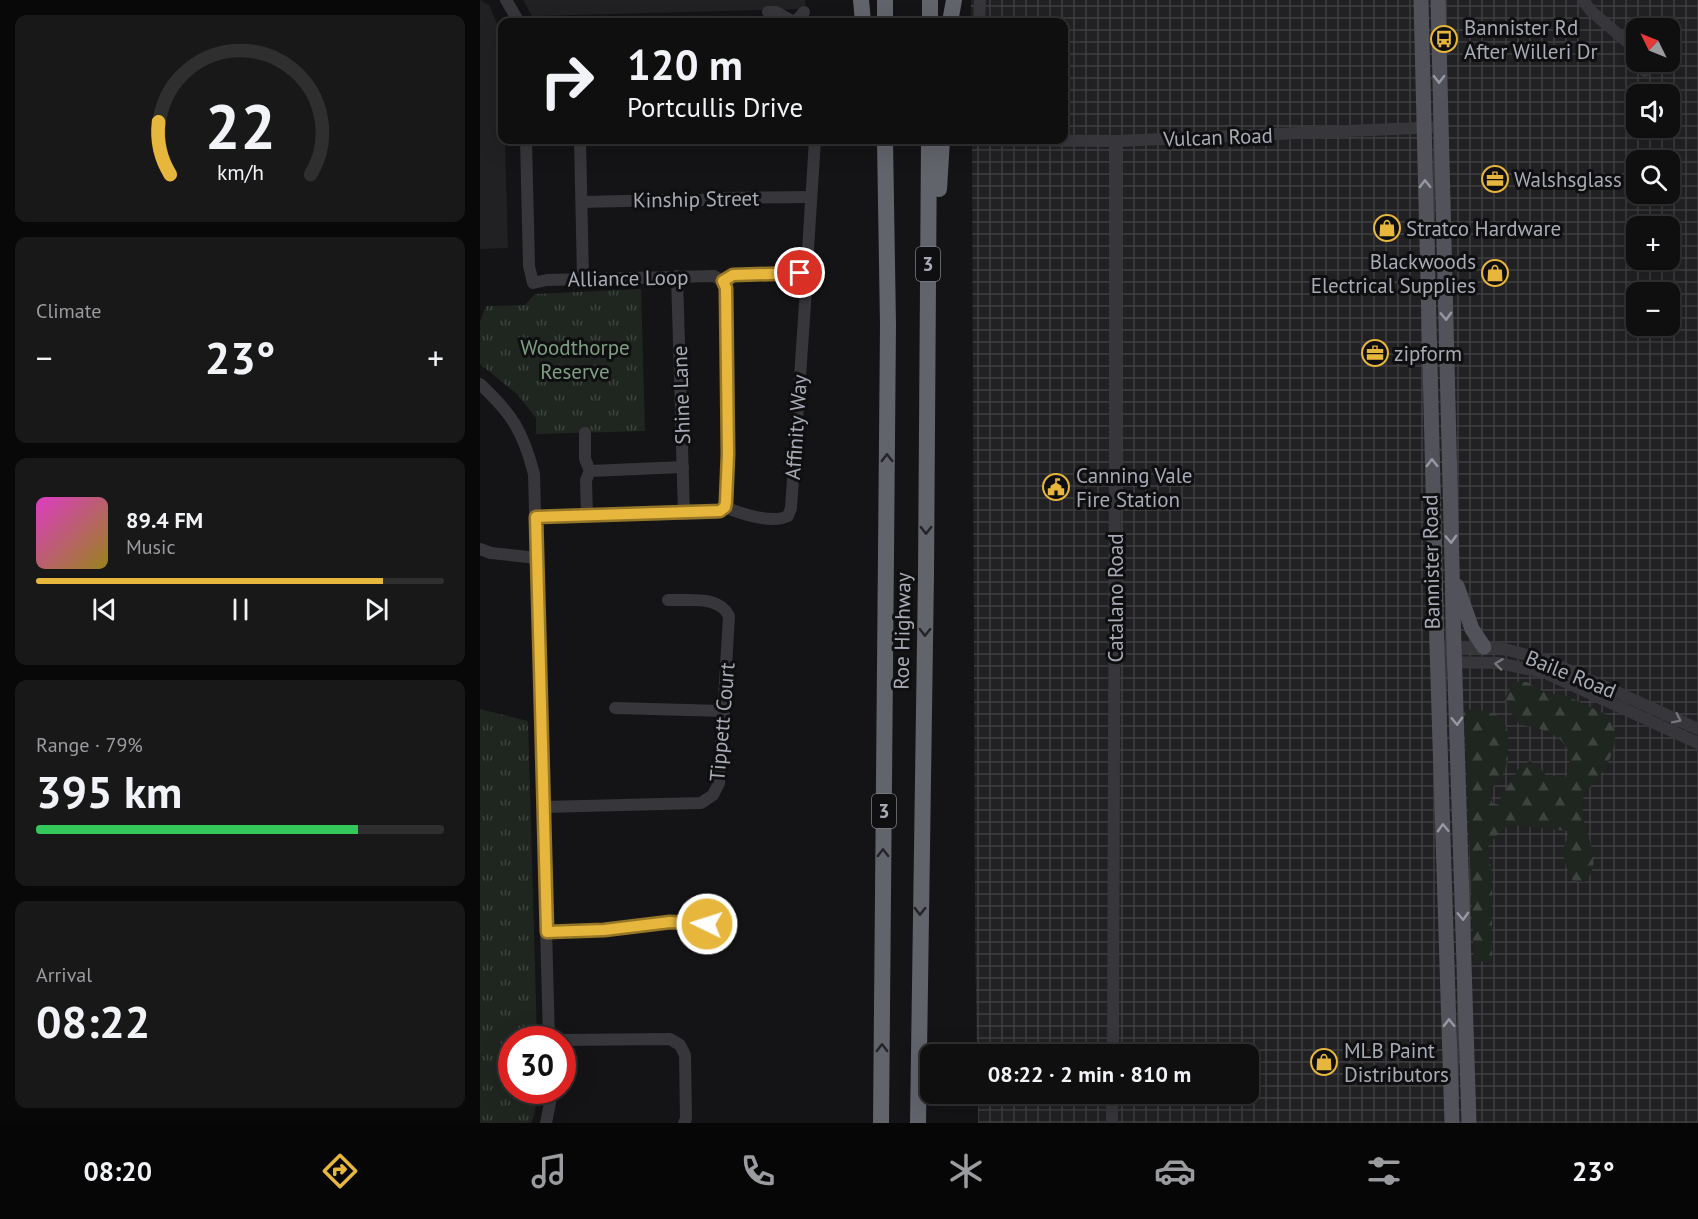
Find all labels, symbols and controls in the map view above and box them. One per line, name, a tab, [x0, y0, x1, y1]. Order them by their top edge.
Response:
place label: Bannister Rd After Willeri Dr	[1464, 14, 1598, 65]
north arrow	[1626, 18, 1680, 72]
map controls	[1626, 18, 1680, 336]
bus stop icon: Bannister Rd After Willeri Dr	[1429, 24, 1459, 54]
text: 120 m	[627, 37, 743, 92]
icon: right	[528, 42, 606, 120]
one-way arrow	[1433, 75, 1445, 84]
button: sound	[1626, 84, 1680, 138]
text: 22	[205, 85, 275, 166]
text: Portcullis Drive	[627, 90, 803, 124]
street label: Vulcan Road	[1162, 122, 1273, 152]
button: search	[1626, 150, 1680, 204]
text: km/h	[216, 159, 263, 187]
office icon: Walshsglass	[1480, 164, 1510, 194]
place label: Walshsglass	[1514, 166, 1622, 193]
one-way arrow	[1418, 179, 1431, 188]
street label: Kinship Street	[633, 184, 759, 214]
shop icon: Stratco Hardware	[1372, 213, 1402, 243]
place label: Stratco Hardware	[1406, 215, 1561, 242]
button: +	[1626, 216, 1680, 270]
pin	[774, 247, 825, 298]
road number: 3	[916, 247, 940, 281]
place label: Blackwoods Electrical Supplies	[1311, 248, 1476, 299]
icon: arrive	[783, 256, 816, 289]
shop icon: Blackwoods Electrical Supplies	[1480, 258, 1510, 288]
street label: Alliance Loop	[567, 263, 689, 293]
button: −	[1626, 282, 1680, 336]
text: Climate	[36, 298, 102, 324]
one-way arrow	[1440, 312, 1452, 321]
text: 23°	[205, 328, 275, 386]
park label: Woodthorpe Reserve	[520, 334, 630, 385]
text: −	[36, 336, 53, 379]
text: +	[427, 336, 444, 379]
office icon: zipform	[1360, 338, 1390, 368]
place label: zipform	[1394, 340, 1462, 367]
street label: Shine Lane	[666, 345, 696, 445]
street label: Affinity Way	[779, 373, 813, 481]
one-way arrow	[881, 454, 893, 463]
one-way arrow	[1426, 458, 1438, 467]
place label: Canning Vale Fire Station	[1076, 462, 1193, 513]
public building icon: Canning Vale Fire Station	[1041, 472, 1071, 502]
street label: Bannister Road	[1416, 494, 1446, 630]
text: 89.4 FM	[126, 506, 203, 534]
one-way arrow	[920, 526, 932, 535]
text: Music	[126, 534, 175, 560]
street label: Catalano Road	[1102, 534, 1129, 662]
one-way arrow	[1445, 534, 1458, 543]
street label: Roe Highway	[887, 572, 917, 690]
icon: previous	[88, 593, 121, 626]
icon: pause	[224, 593, 257, 626]
icon: next	[360, 593, 393, 626]
one-way arrow	[919, 628, 931, 637]
street label: Baile Road	[1522, 644, 1620, 704]
one-way arrow	[1494, 658, 1503, 670]
street label: Tippett Court	[703, 661, 741, 783]
one-way arrow	[1670, 711, 1681, 723]
one-way arrow	[1450, 716, 1463, 725]
text: Range · 79%	[36, 732, 143, 758]
text: 395 km	[36, 762, 182, 820]
road number: 3	[872, 794, 896, 828]
one-way arrow	[1437, 823, 1449, 832]
one-way arrow	[877, 848, 889, 857]
position arrow	[675, 892, 739, 956]
one-way arrow	[914, 907, 927, 916]
one-way arrow	[1456, 911, 1469, 920]
text: Arrival	[36, 962, 92, 988]
text: 08:22	[36, 992, 150, 1050]
one-way arrow	[1443, 1018, 1456, 1027]
speed limit sign: 30	[498, 1026, 576, 1104]
place label: MLB Paint Distributors	[1344, 1037, 1449, 1088]
one-way arrow	[876, 1043, 888, 1052]
shop icon: MLB Paint Distributors	[1309, 1047, 1339, 1077]
text: 08:22 · 2 min · 810 m	[988, 1060, 1191, 1088]
icon: directions	[319, 1150, 361, 1192]
icon: music	[528, 1150, 570, 1192]
icon: phone	[737, 1150, 779, 1192]
icon: climate	[945, 1150, 987, 1192]
icon: car	[1154, 1150, 1196, 1192]
icon: filters	[1363, 1150, 1405, 1192]
text: 08:20	[83, 1154, 152, 1188]
text: 23°	[1572, 1154, 1614, 1188]

